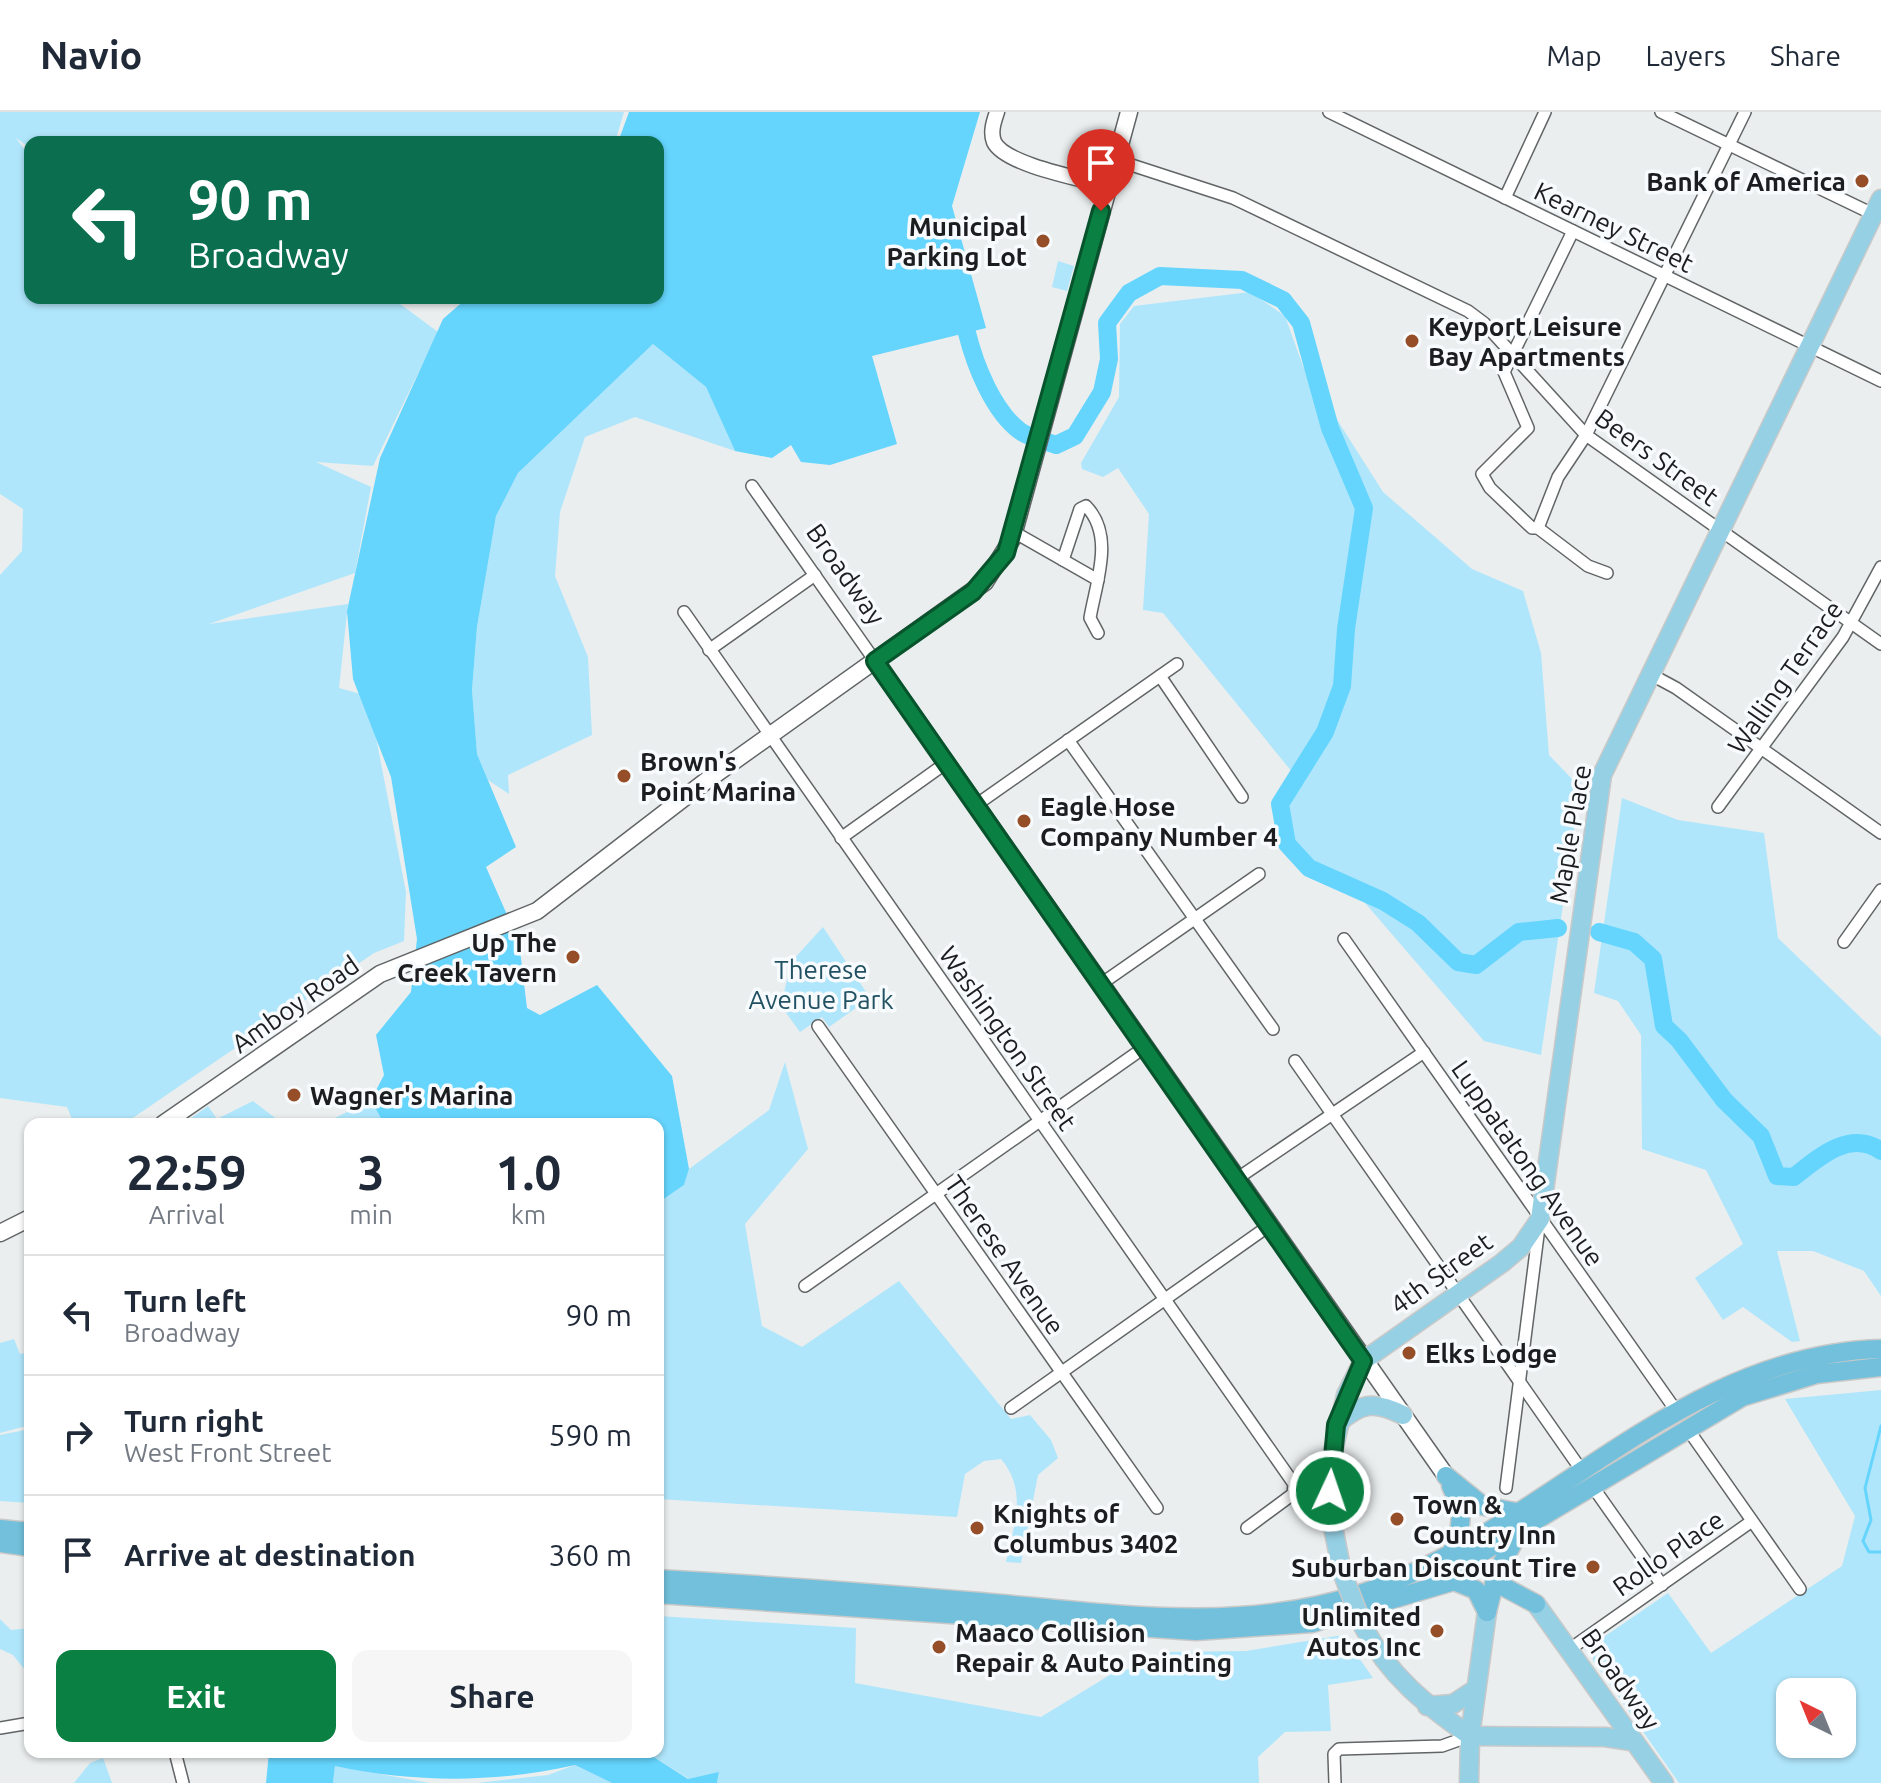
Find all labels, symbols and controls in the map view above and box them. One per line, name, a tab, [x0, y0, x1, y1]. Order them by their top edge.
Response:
text: Navio	[40, 34, 142, 76]
text: Map	[1546, 40, 1602, 71]
text: Layers	[1646, 40, 1726, 71]
text: Share	[1770, 40, 1841, 71]
pin	[1067, 129, 1135, 211]
icon: arrive	[1079, 141, 1123, 185]
place label: Bank of America	[1646, 167, 1846, 196]
icon: left	[56, 168, 160, 272]
text: 90 m	[188, 168, 313, 231]
marker: Bank of America	[1853, 172, 1871, 190]
street label: Kearney Street	[1530, 176, 1698, 278]
place label: Municipal Parking Lot	[887, 212, 1027, 271]
marker: Municipal Parking Lot	[1034, 232, 1052, 250]
text: Broadway	[188, 234, 349, 275]
place label: Keyport Leisure Bay Apartments	[1428, 312, 1625, 371]
marker: Keyport Leisure Bay Apartments	[1403, 332, 1421, 350]
street label: Beers Street	[1590, 403, 1724, 511]
street label: Broadway	[801, 518, 891, 630]
street label: Walling Terrace	[1722, 595, 1848, 759]
place label: Brown's Point Marina	[640, 747, 796, 806]
street label: Maple Place	[1544, 762, 1596, 906]
marker: Brown's Point Marina	[615, 767, 633, 785]
place label: Eagle Hose Company Number 4	[1040, 792, 1278, 851]
marker: Eagle Hose Company Number 4	[1015, 812, 1033, 830]
place label: Up The Creek Tavern	[397, 928, 557, 987]
street label: Washington Street	[934, 940, 1082, 1136]
marker: Up The Creek Tavern	[564, 948, 582, 966]
street label: Amboy Road	[226, 950, 364, 1058]
park label: Therese Avenue Park	[748, 955, 894, 1014]
street label: Luppatatong Avenue	[1446, 1055, 1610, 1271]
place label: Wagner's Marina	[310, 1081, 513, 1110]
marker: Wagner's Marina	[285, 1086, 303, 1104]
text: 22:59	[127, 1145, 247, 1199]
text: 3	[358, 1145, 385, 1199]
text: 1.0	[495, 1145, 561, 1199]
street label: Therese Avenue	[939, 1170, 1071, 1340]
text: Arrival	[149, 1200, 224, 1229]
text: min	[349, 1200, 393, 1229]
text: km	[511, 1200, 546, 1229]
street label: 4th Street	[1385, 1227, 1497, 1319]
text: Turn left	[124, 1284, 246, 1318]
icon: left	[56, 1293, 100, 1337]
text: 90 m	[565, 1298, 632, 1332]
text: Broadway	[124, 1318, 240, 1347]
place label: Elks Lodge	[1425, 1339, 1557, 1368]
marker: Elks Lodge	[1400, 1344, 1418, 1362]
text: Turn right	[124, 1404, 264, 1438]
icon: right	[56, 1413, 100, 1457]
text: 590 m	[548, 1418, 632, 1452]
text: West Front Street	[124, 1438, 331, 1467]
position arrow	[1288, 1449, 1372, 1533]
place label: Town & Country Inn	[1413, 1490, 1556, 1549]
place label: Knights of Columbus 3402	[993, 1499, 1178, 1558]
street label: Rollo Place	[1607, 1504, 1729, 1602]
marker: Town & Country Inn	[1388, 1510, 1406, 1528]
marker: Knights of Columbus 3402	[968, 1519, 986, 1537]
icon: arrive	[56, 1533, 100, 1577]
text: Arrive at destination	[124, 1538, 416, 1572]
text: 360 m	[548, 1538, 632, 1572]
place label: Suburban Discount Tire	[1291, 1553, 1577, 1582]
marker: Suburban Discount Tire	[1584, 1558, 1602, 1576]
place label: Unlimited Autos Inc	[1301, 1602, 1421, 1661]
place label: Maaco Collision Repair & Auto Painting	[955, 1618, 1232, 1677]
marker: Unlimited Autos Inc	[1428, 1622, 1446, 1640]
street label: Broadway	[1576, 1623, 1666, 1735]
marker: Maaco Collision Repair & Auto Painting	[930, 1638, 948, 1656]
button: Exit	[56, 1650, 336, 1742]
button: Share	[352, 1650, 632, 1742]
north arrow	[1776, 1678, 1856, 1758]
map controls	[1776, 1678, 1856, 1758]

